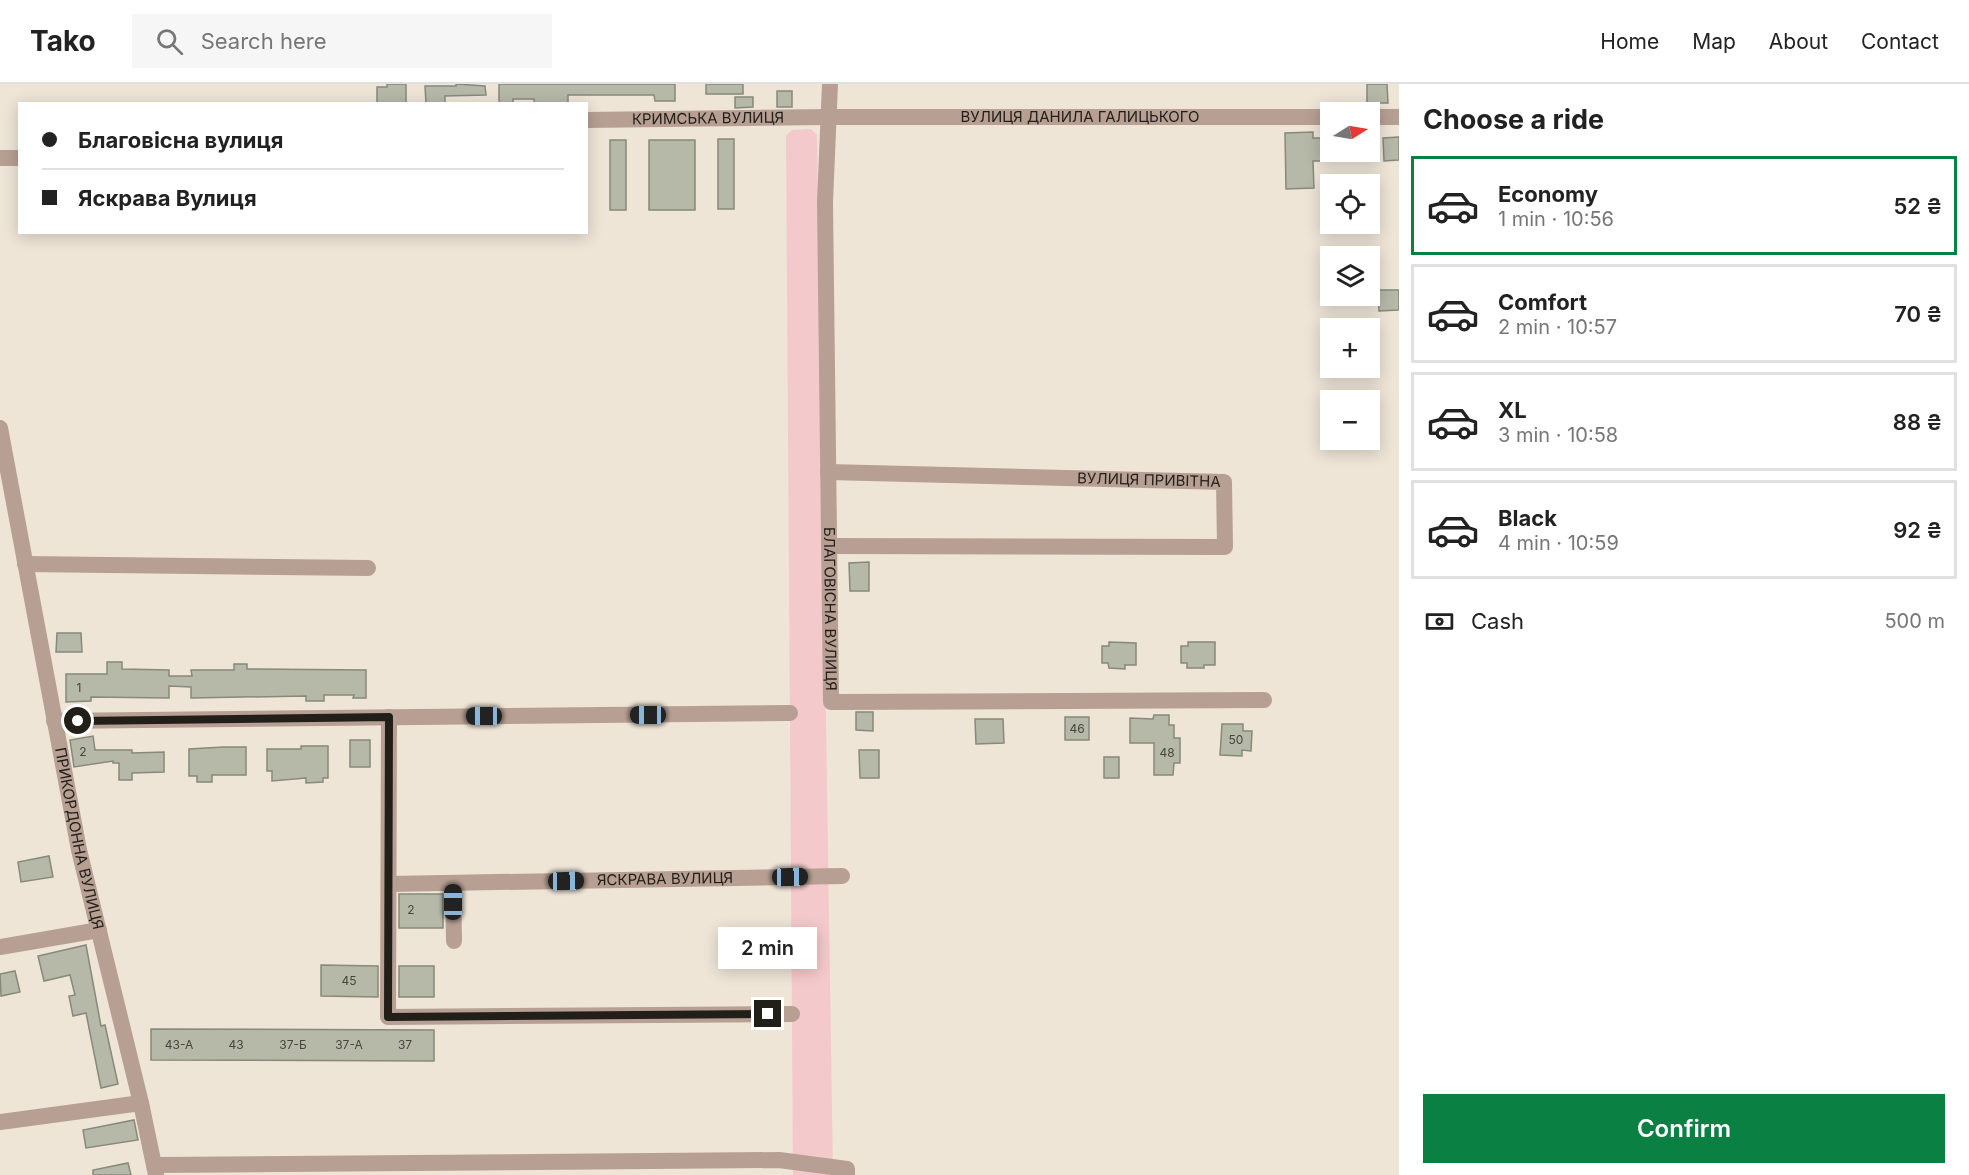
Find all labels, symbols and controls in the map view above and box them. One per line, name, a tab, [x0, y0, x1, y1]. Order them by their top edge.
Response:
search box	[132, 14, 552, 68]
text: Tako	[30, 24, 96, 58]
icon: search	[153, 25, 186, 58]
text: Search here	[201, 28, 326, 54]
text: Home	[1600, 29, 1659, 54]
text: Map	[1692, 29, 1736, 54]
text: About	[1769, 29, 1828, 54]
text: Contact	[1861, 29, 1939, 54]
north arrow	[1320, 102, 1380, 162]
map controls	[1320, 102, 1380, 450]
text: Choose a ride	[1423, 103, 1604, 136]
street label: ВУЛИЦЯ ДАНИЛА ГАЛИЦЬКОГО	[960, 107, 1200, 126]
street label: КРИМСЬКА ВУЛИЦЯ	[632, 108, 784, 128]
text: Благовісна вулиця	[78, 127, 284, 153]
button: locate	[1320, 174, 1380, 234]
icon: car	[1426, 179, 1480, 233]
text: Economy	[1498, 181, 1598, 207]
text: Яскрава Вулиця	[78, 185, 257, 211]
text: 52 ₴	[1893, 193, 1942, 219]
text: 1 min · 10:56	[1498, 207, 1614, 231]
button: layers	[1320, 246, 1380, 306]
icon: car	[1426, 287, 1480, 341]
text: Comfort	[1498, 289, 1587, 315]
text: 70 ₴	[1894, 301, 1942, 327]
text: 2 min · 10:57	[1498, 315, 1617, 339]
button: +	[1320, 318, 1380, 378]
button: −	[1320, 390, 1380, 450]
icon: car	[1426, 395, 1480, 449]
text: XL	[1498, 397, 1527, 423]
text: 88 ₴	[1893, 409, 1942, 435]
text: 3 min · 10:58	[1498, 423, 1618, 447]
street label: ВУЛИЦЯ ПРИВІТНА	[1077, 468, 1221, 491]
icon: car	[1426, 503, 1480, 557]
text: Black	[1498, 505, 1557, 531]
text: 92 ₴	[1893, 517, 1942, 543]
street label: БЛАГОВІСНА ВУЛИЦЯ	[820, 527, 841, 691]
text: 4 min · 10:59	[1498, 531, 1619, 555]
icon: cash	[1423, 605, 1456, 638]
text: Cash	[1471, 608, 1524, 634]
text: 500 m	[1884, 609, 1945, 633]
house number: 1	[77, 680, 81, 695]
car	[630, 706, 666, 724]
route start	[64, 707, 91, 734]
car	[466, 707, 502, 725]
house number: 46	[1069, 721, 1085, 736]
house number: 50	[1229, 732, 1243, 747]
house number: 2	[79, 744, 87, 759]
house number: 48	[1159, 745, 1175, 760]
street label: ПРИКОРДОННА ВУЛИЦЯ	[51, 746, 108, 931]
street label: ЯСКРАВА ВУЛИЦЯ	[597, 868, 733, 889]
car	[772, 868, 808, 886]
car	[548, 872, 584, 890]
car	[444, 884, 462, 920]
house number: 2	[407, 902, 415, 917]
callout: 2 min	[718, 927, 818, 969]
text: 2 min	[741, 936, 794, 960]
house number: 45	[341, 973, 357, 988]
route end	[754, 1000, 781, 1027]
house number: 43-А	[165, 1037, 193, 1052]
house number: 43	[228, 1037, 244, 1052]
house number: 37-Б	[279, 1037, 307, 1052]
house number: 37-А	[335, 1037, 363, 1052]
house number: 37	[398, 1037, 412, 1052]
button: Confirm	[1423, 1094, 1945, 1163]

